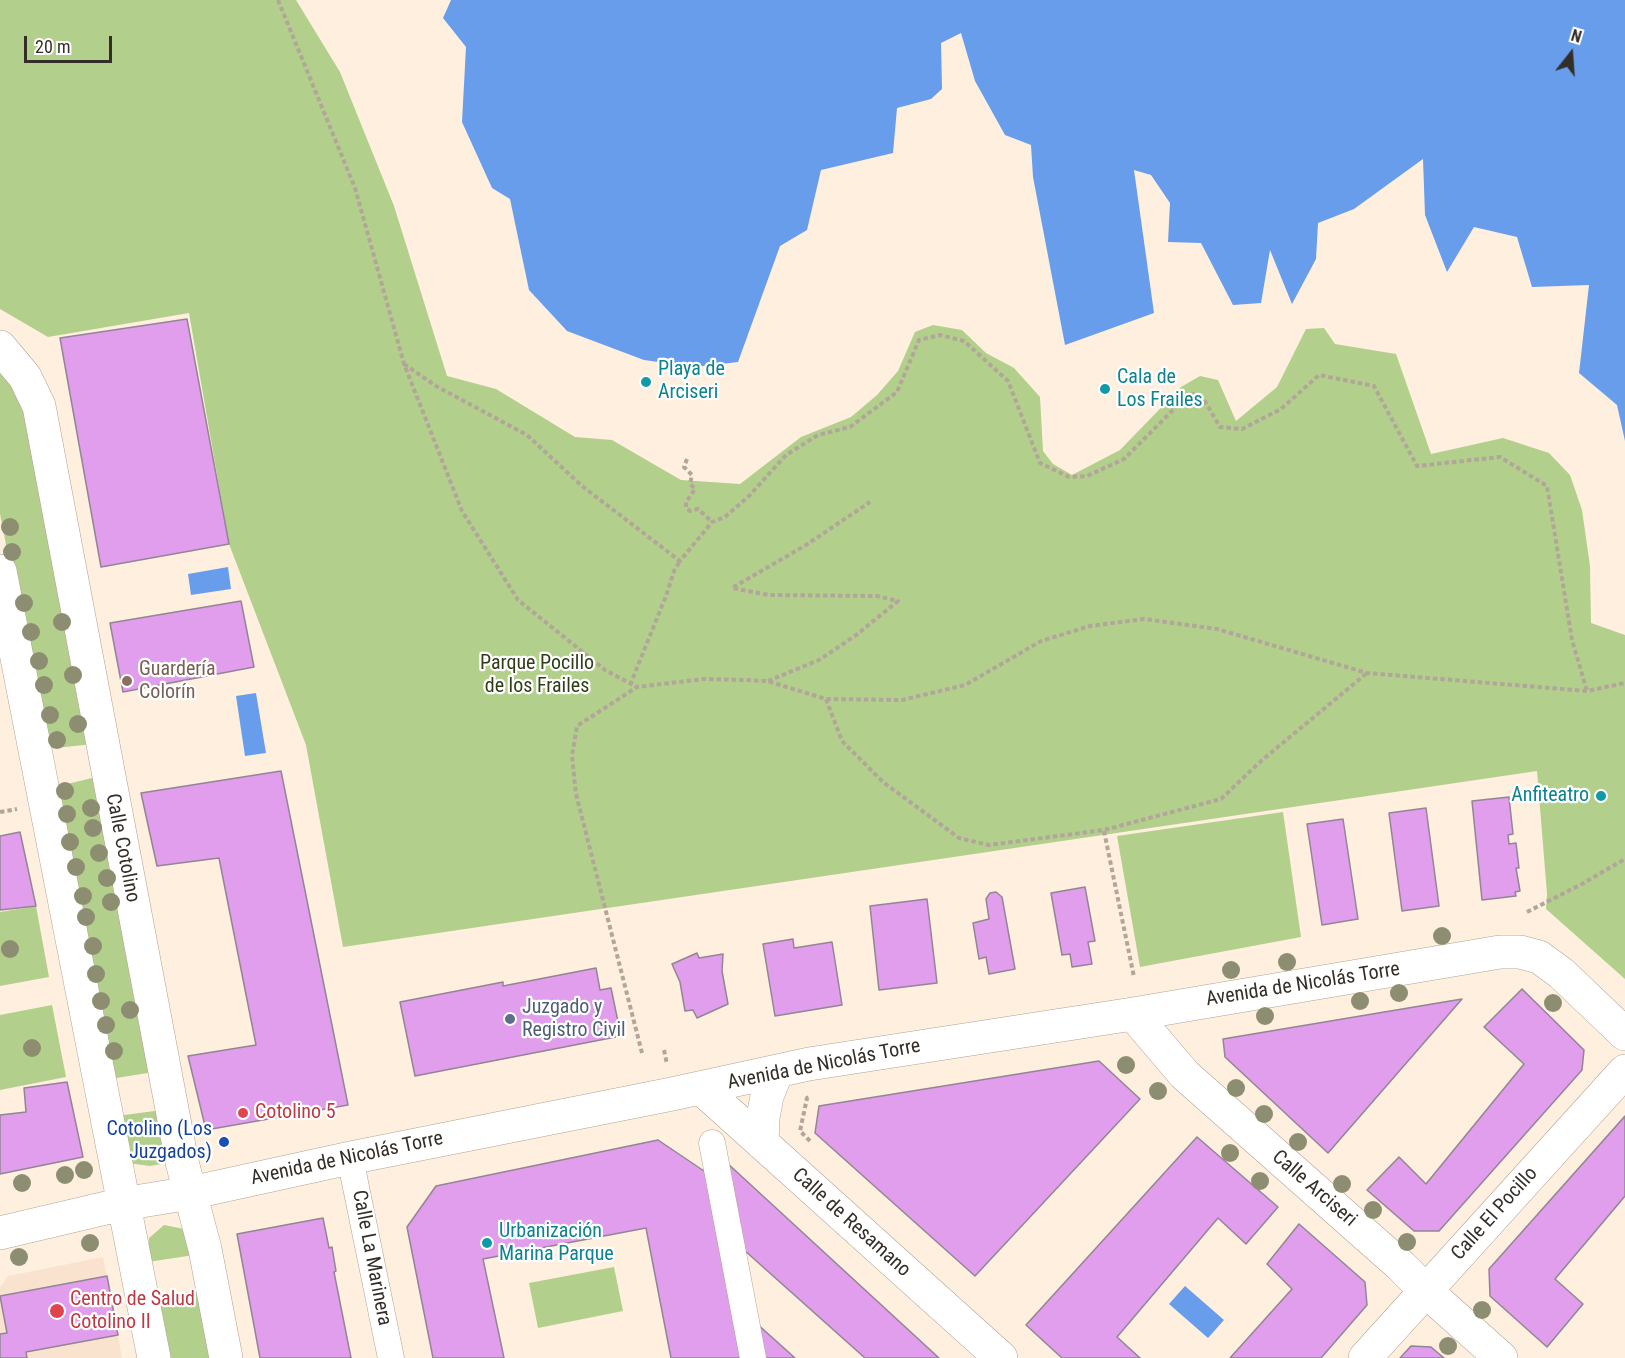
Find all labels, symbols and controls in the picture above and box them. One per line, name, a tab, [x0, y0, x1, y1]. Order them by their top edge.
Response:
scale bar	[27, 24, 116, 62]
north arrow	[1541, 24, 1601, 84]
text: N	[1569, 26, 1584, 47]
text: 20 m	[35, 36, 70, 57]
place label: Playa de Arciseri	[658, 358, 725, 405]
place label: Cala de Los Frailes	[1117, 366, 1203, 413]
marker: Playa de Arciseri	[639, 375, 653, 389]
marker: Cala de Los Frailes	[1098, 382, 1112, 396]
park label: Parque Pocillo de los Frailes	[480, 652, 594, 699]
place label: Guardería Colorín	[139, 658, 216, 705]
marker: Guardería Colorín	[120, 674, 134, 688]
place label: Anfiteatro	[1511, 784, 1589, 808]
marker: Anfiteatro	[1594, 789, 1608, 803]
street label: Calle Cotolino	[100, 792, 144, 904]
street label: Avenida de Nicolás Torre	[1204, 958, 1402, 1012]
place label: Juzgado y Registro Civil	[522, 996, 626, 1043]
marker: Juzgado y Registro Civil	[503, 1012, 517, 1026]
street label: Avenida de Nicolás Torre	[725, 1035, 923, 1095]
place label: Cotolino 5	[255, 1101, 336, 1125]
marker: Cotolino 5	[236, 1106, 250, 1120]
place label: Cotolino (Los Juzgados)	[106, 1118, 212, 1165]
street label: Avenida de Nicolás Torre	[249, 1127, 445, 1191]
marker: Cotolino (Los Juzgados)	[217, 1135, 231, 1149]
street label: Calle Arciseri	[1267, 1146, 1361, 1232]
street label: Calle El Pocillo	[1447, 1162, 1543, 1266]
street label: Calle de Resamano	[787, 1164, 915, 1282]
street label: Calle La Marinera	[346, 1188, 396, 1328]
place label: Urbanización Marina Parque	[499, 1220, 614, 1267]
marker: Urbanización Marina Parque	[480, 1236, 494, 1250]
place label: Centro de Salud Cotolino II	[70, 1288, 195, 1335]
marker: Centro de Salud Cotolino II	[48, 1302, 66, 1320]

